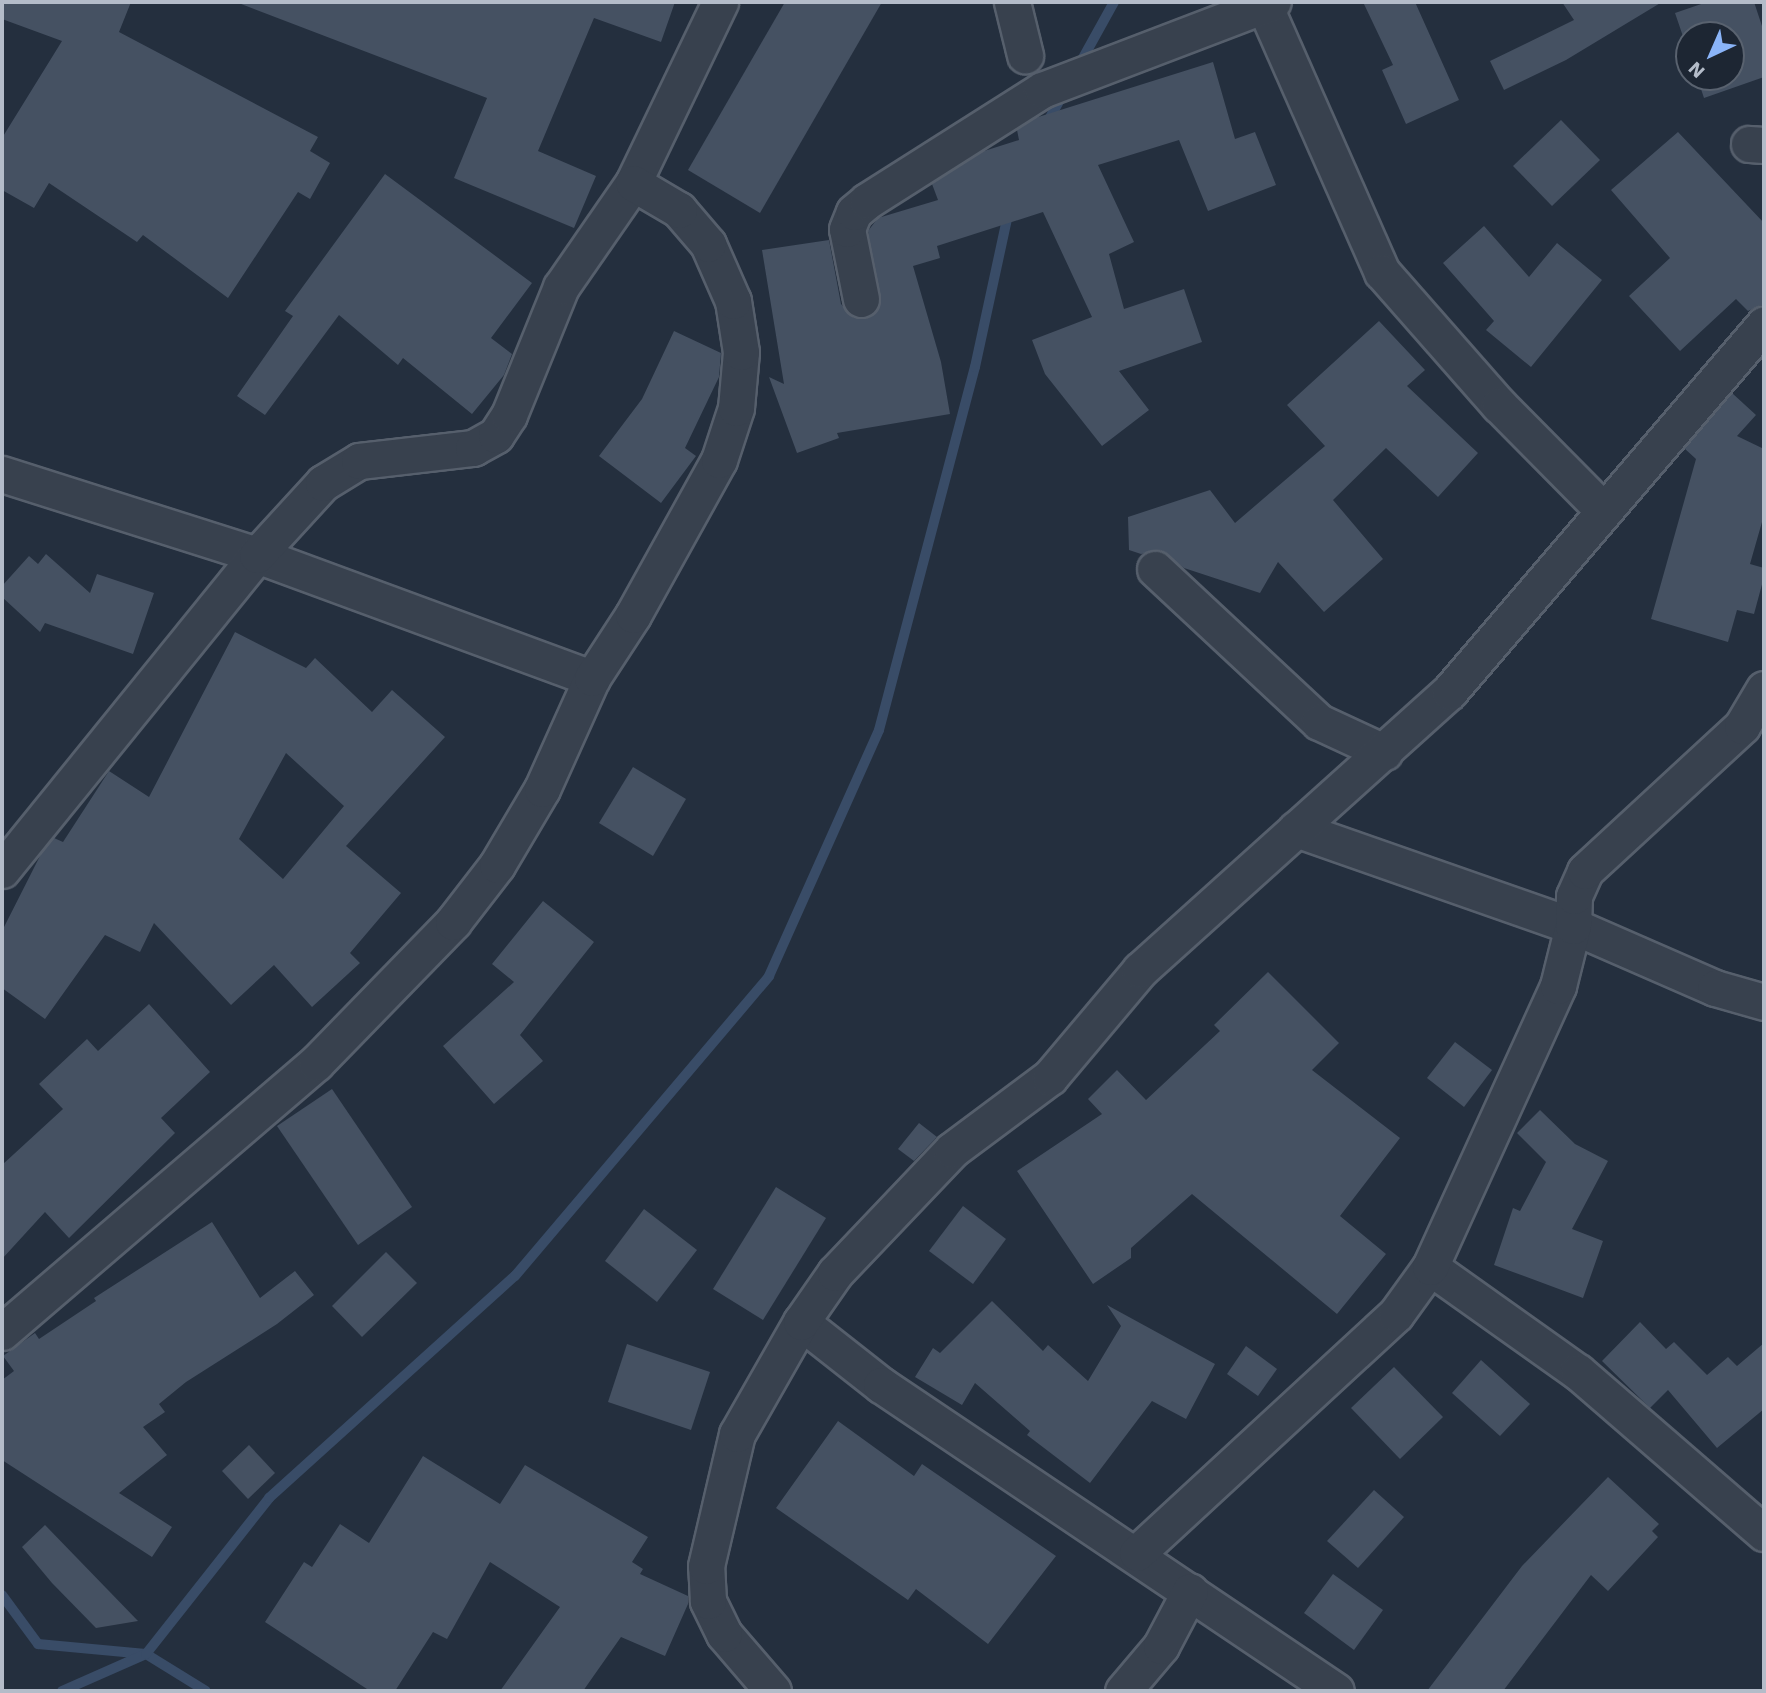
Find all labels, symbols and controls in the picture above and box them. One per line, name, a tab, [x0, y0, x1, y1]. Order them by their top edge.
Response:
north arrow	[1675, 21, 1745, 91]
text: N	[1683, 57, 1710, 83]

